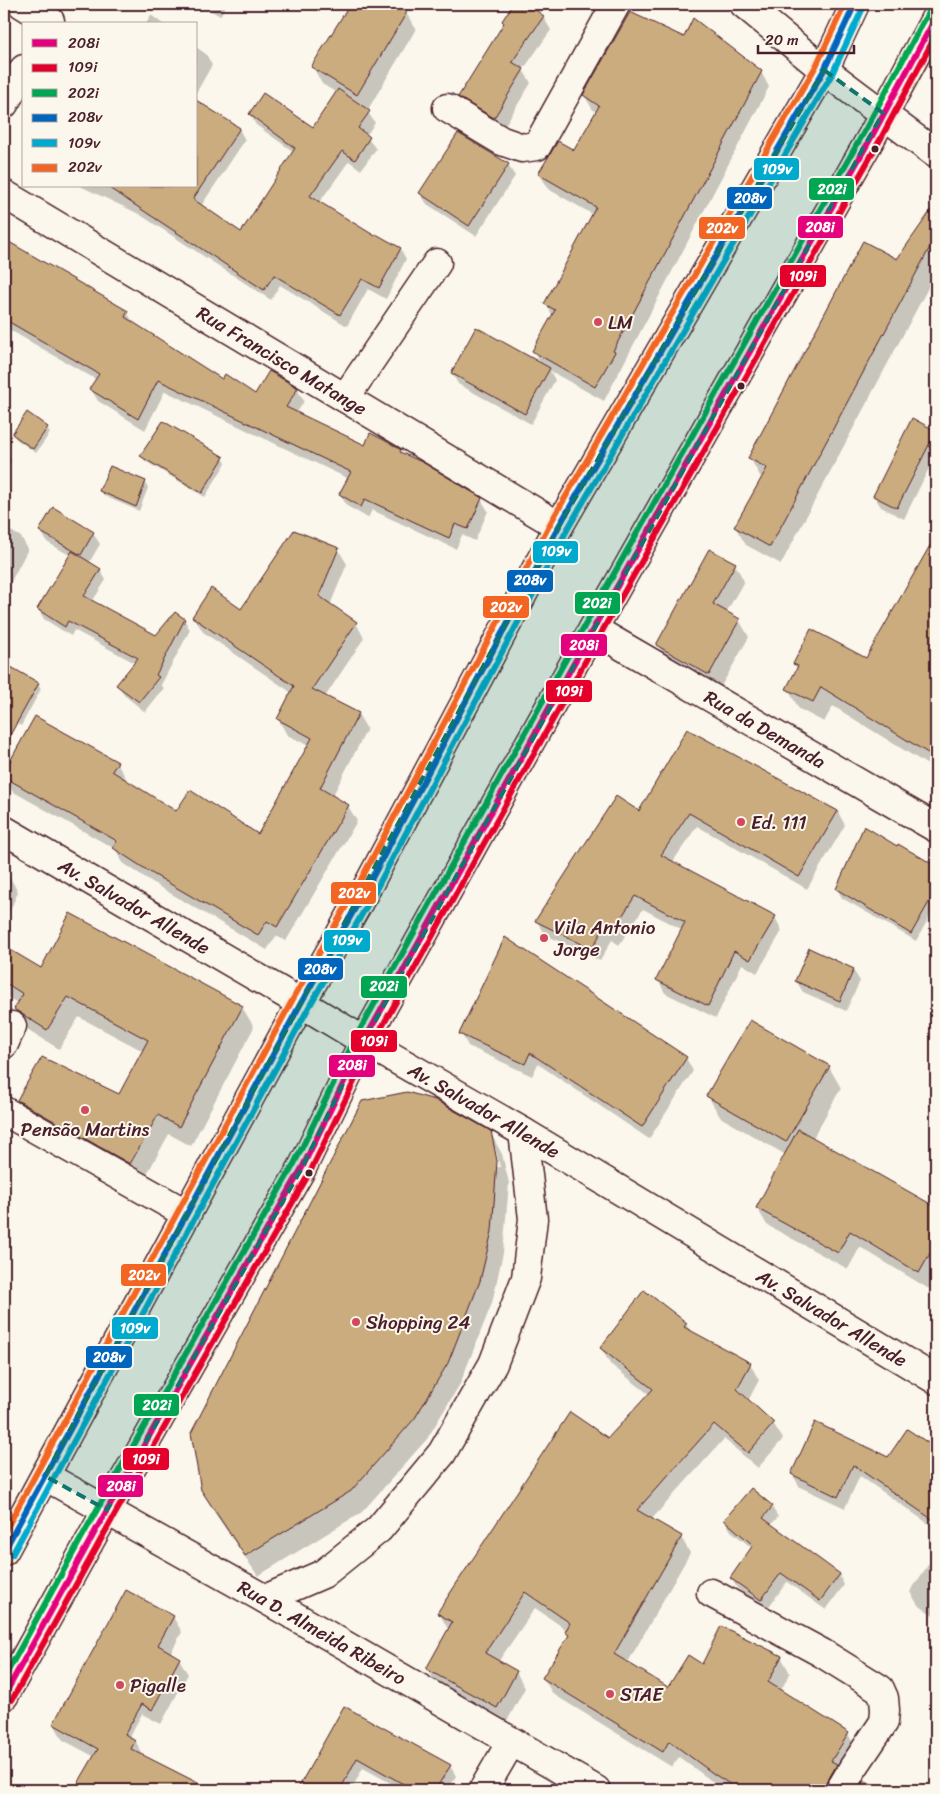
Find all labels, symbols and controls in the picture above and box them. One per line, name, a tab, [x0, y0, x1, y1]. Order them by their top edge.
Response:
legend	[22, 22, 198, 188]
scale bar	[758, 22, 854, 54]
text: 20 m	[765, 27, 799, 53]
text: 208i	[68, 30, 100, 56]
text: 109i	[68, 54, 98, 80]
text: 202i	[68, 80, 100, 106]
text: 208v	[68, 104, 103, 130]
text: 109v	[68, 130, 101, 156]
unlabelled marker	[870, 144, 880, 154]
text: 202v	[68, 154, 103, 180]
line badge: 109v	[753, 157, 800, 181]
text: 109v	[762, 157, 793, 182]
line badge: 202i	[808, 177, 855, 201]
text: 202i	[817, 177, 848, 202]
line badge: 208v	[726, 186, 773, 210]
text: 208v	[733, 186, 767, 211]
line badge: 208i	[797, 215, 844, 239]
text: 208i	[804, 215, 836, 240]
line badge: 202v	[698, 216, 746, 240]
text: 202v	[705, 216, 739, 241]
line badge: 109i	[779, 264, 827, 288]
text: 109i	[789, 264, 818, 289]
street label: Rua Francisco Matange	[190, 296, 374, 424]
place label: LM	[608, 306, 633, 339]
marker: LM	[592, 316, 604, 328]
unlabelled marker	[736, 381, 746, 391]
text: 109v	[541, 539, 572, 564]
line badge: 109v	[532, 540, 579, 564]
text: 208v	[513, 568, 547, 593]
line badge: 208v	[506, 569, 554, 593]
line badge: 202i	[574, 591, 621, 615]
text: 202i	[582, 591, 613, 616]
line badge: 202v	[482, 595, 530, 619]
text: 202v	[489, 595, 523, 620]
line badge: 208i	[560, 633, 608, 657]
text: 208i	[568, 633, 600, 658]
line badge: 109i	[545, 679, 593, 703]
text: 109i	[555, 679, 584, 704]
street label: Rua da Demanda	[698, 680, 833, 777]
place label: Ed. 111	[751, 806, 807, 839]
marker: Ed. 111	[735, 816, 747, 828]
street label: Av. Salvador Allende	[51, 848, 217, 963]
line badge: 202v	[330, 881, 377, 905]
text: 202v	[337, 881, 371, 906]
place label: Vila Antonio Jorge	[553, 911, 656, 966]
text: 109v	[332, 928, 363, 953]
line badge: 109v	[323, 929, 371, 953]
marker: Vila Antonio Jorge	[538, 932, 550, 944]
line badge: 208v	[297, 957, 344, 981]
text: 208v	[303, 957, 337, 982]
text: 202i	[369, 974, 400, 999]
line badge: 202i	[360, 975, 408, 999]
line badge: 109i	[350, 1029, 398, 1053]
text: 109i	[360, 1029, 389, 1054]
text: 208i	[336, 1053, 368, 1078]
street label: Av. Salvador Allende	[401, 1053, 567, 1167]
line badge: 208i	[328, 1054, 376, 1078]
marker: Pensão Martins	[79, 1104, 91, 1116]
place label: Pensão Martins	[21, 1113, 150, 1146]
unlabelled marker	[304, 1168, 314, 1178]
street label: Av. Salvador Allende	[749, 1259, 914, 1376]
line badge: 202v	[120, 1263, 167, 1287]
text: 202v	[127, 1263, 161, 1288]
place label: Shopping 24	[366, 1306, 471, 1339]
line badge: 109v	[111, 1316, 159, 1340]
text: 109v	[120, 1316, 151, 1341]
marker: Shopping 24	[350, 1316, 362, 1328]
line badge: 208v	[85, 1345, 133, 1369]
text: 208v	[92, 1345, 126, 1370]
line badge: 202i	[133, 1393, 180, 1417]
text: 202i	[142, 1393, 173, 1418]
line badge: 109i	[122, 1447, 170, 1471]
text: 109i	[132, 1447, 161, 1472]
line badge: 208i	[97, 1474, 144, 1498]
text: 208i	[105, 1474, 137, 1499]
street label: Rua D. Almeida Ribeiro	[232, 1570, 413, 1694]
place label: Pigalle	[130, 1669, 186, 1702]
place label: STAE	[620, 1678, 664, 1711]
marker: Pigalle	[114, 1679, 126, 1691]
marker: STAE	[604, 1688, 616, 1700]

